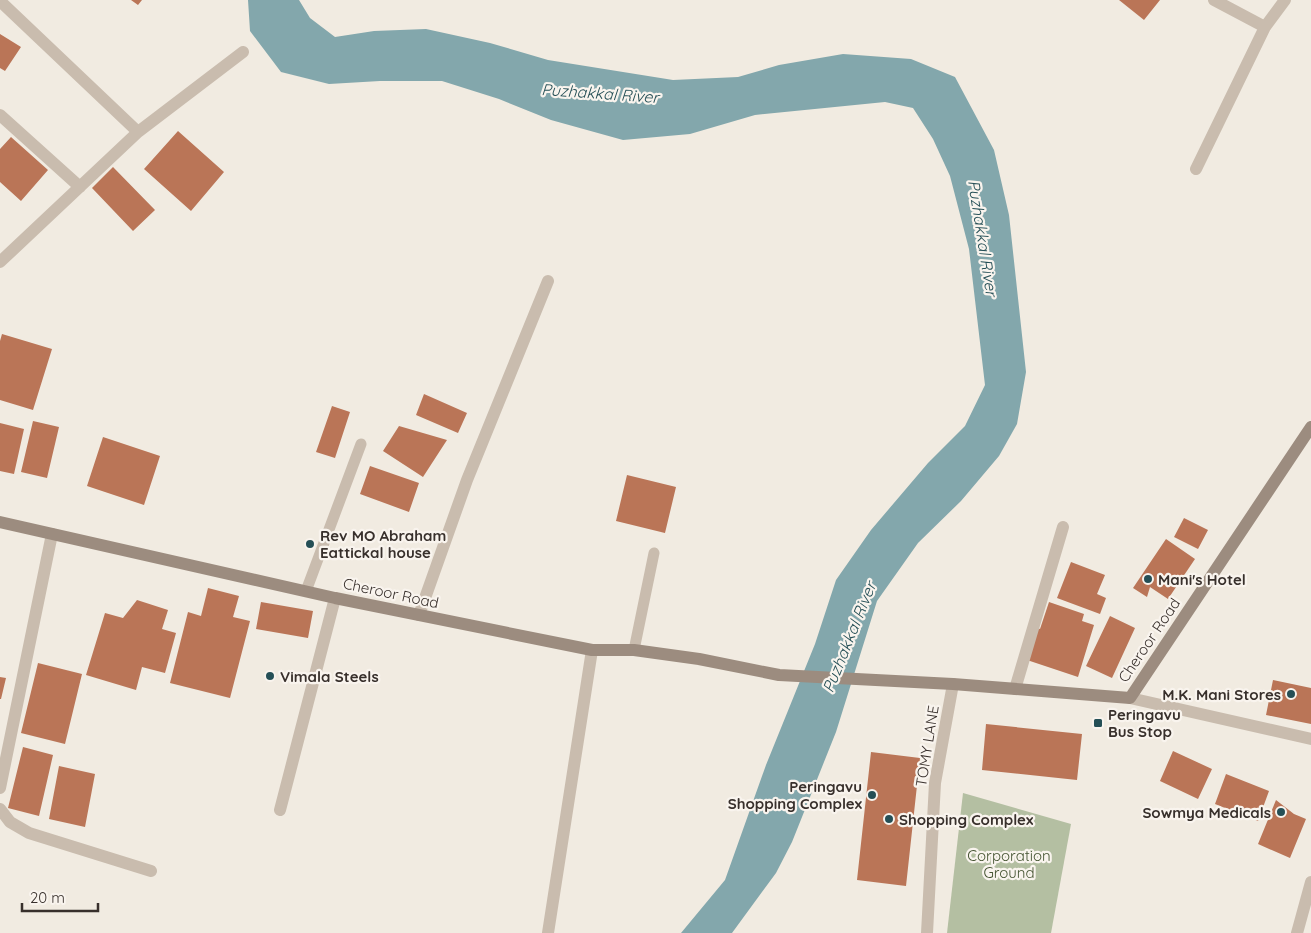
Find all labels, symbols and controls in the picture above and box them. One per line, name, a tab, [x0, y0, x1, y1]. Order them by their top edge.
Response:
water label: Puzhakkal River	[541, 79, 661, 107]
water label: Puzhakkal River	[964, 178, 1002, 299]
place label: Rev MO Abraham Eattickal house	[320, 526, 446, 562]
marker: Rev MO Abraham Eattickal house	[304, 538, 316, 550]
place label: Mani's Hotel	[1158, 570, 1246, 589]
marker: Mani's Hotel	[1142, 573, 1154, 585]
street label: Cheroor Road	[341, 574, 441, 612]
water label: Puzhakkal River	[818, 577, 881, 695]
street label: Cheroor Road	[1114, 594, 1184, 686]
place label: Vimala Steels	[280, 667, 379, 686]
marker: Vimala Steels	[264, 670, 276, 682]
place label: M.K. Mani Stores	[1162, 685, 1281, 704]
marker: M.K. Mani Stores	[1285, 688, 1297, 700]
street label: TOMY LANE	[911, 704, 943, 788]
place label: Peringavu Bus Stop	[1108, 705, 1181, 741]
marker: Peringavu Bus Stop	[1092, 717, 1104, 729]
place label: Peringavu Shopping Complex	[728, 777, 863, 813]
marker: Peringavu Shopping Complex	[866, 789, 878, 801]
place label: Sowmya Medicals	[1142, 803, 1271, 822]
marker: Sowmya Medicals	[1275, 806, 1287, 818]
place label: Shopping Complex	[899, 810, 1034, 829]
marker: Shopping Complex	[883, 813, 895, 825]
park label: Corporation Ground	[967, 846, 1051, 882]
scale bar	[22, 880, 99, 912]
text: 20 m	[30, 888, 65, 907]

